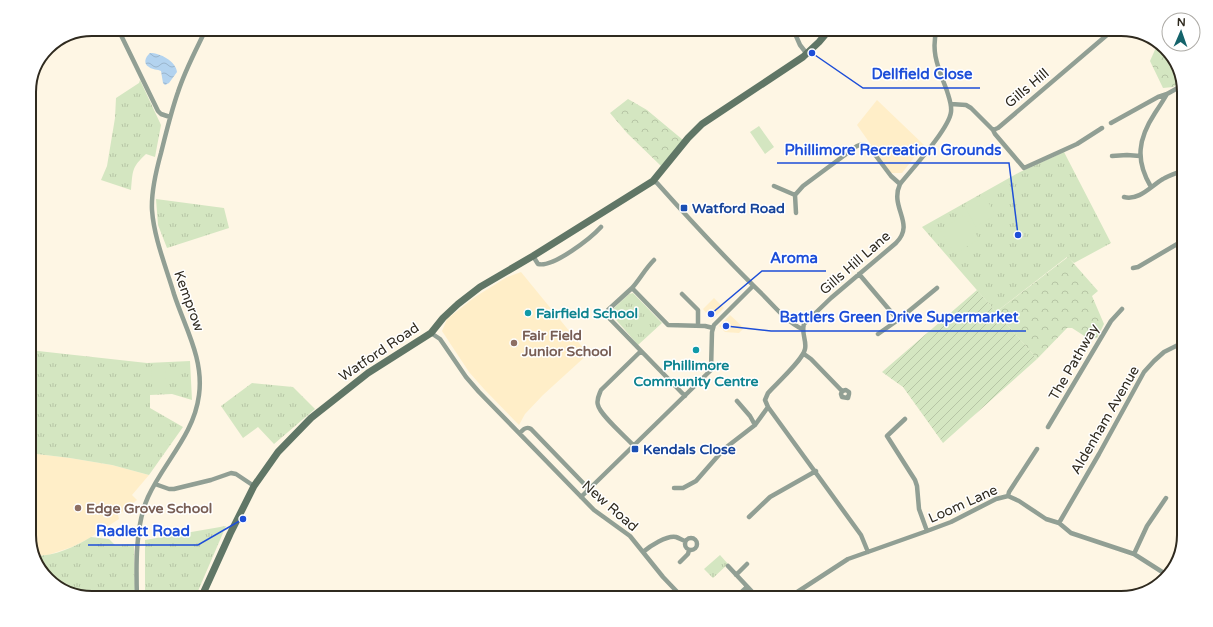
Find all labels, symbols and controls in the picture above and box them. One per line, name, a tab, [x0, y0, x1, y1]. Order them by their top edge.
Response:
north arrow	[1161, 12, 1201, 52]
text: N	[1177, 16, 1186, 29]
callout: Dellfield Close	[863, 61, 980, 88]
text: Dellfield Close	[871, 65, 973, 83]
street label: Gills Hill	[1001, 65, 1053, 111]
callout: Phillimore Recreation Grounds	[777, 136, 1009, 163]
text: Phillimore Recreation Grounds	[785, 141, 1001, 159]
place label: Watford Road	[692, 200, 785, 217]
marker: Watford Road	[679, 203, 689, 213]
street label: Gills Hill Lane	[816, 228, 894, 298]
callout: Aroma	[762, 244, 826, 271]
text: Aroma	[770, 249, 818, 267]
street label: Kemprow	[170, 268, 208, 334]
callout: Battlers Green Drive Supermarket	[771, 304, 1026, 331]
place label: Fairfield School	[536, 305, 638, 322]
marker: Fairfield School	[523, 308, 533, 318]
text: Battlers Green Drive Supermarket	[779, 308, 1019, 327]
street label: Watford Road	[336, 319, 422, 385]
street label: The Pathway	[1045, 320, 1103, 403]
place label: Fair Field Junior School	[521, 327, 612, 360]
marker: Fair Field Junior School	[509, 338, 519, 348]
marker: Phillimore Community Centre	[691, 345, 701, 355]
place label: Phillimore Community Centre	[634, 357, 758, 390]
street label: Aldenham Avenue	[1067, 363, 1143, 477]
place label: Kendals Close	[643, 441, 736, 458]
marker: Kendals Close	[630, 444, 640, 454]
street label: New Road	[578, 477, 642, 535]
street label: Loom Lane	[926, 481, 1000, 527]
place label: Edge Grove School	[86, 500, 212, 517]
marker: Edge Grove School	[73, 503, 83, 513]
callout: Radlett Road	[88, 518, 198, 545]
text: Radlett Road	[96, 522, 190, 540]

